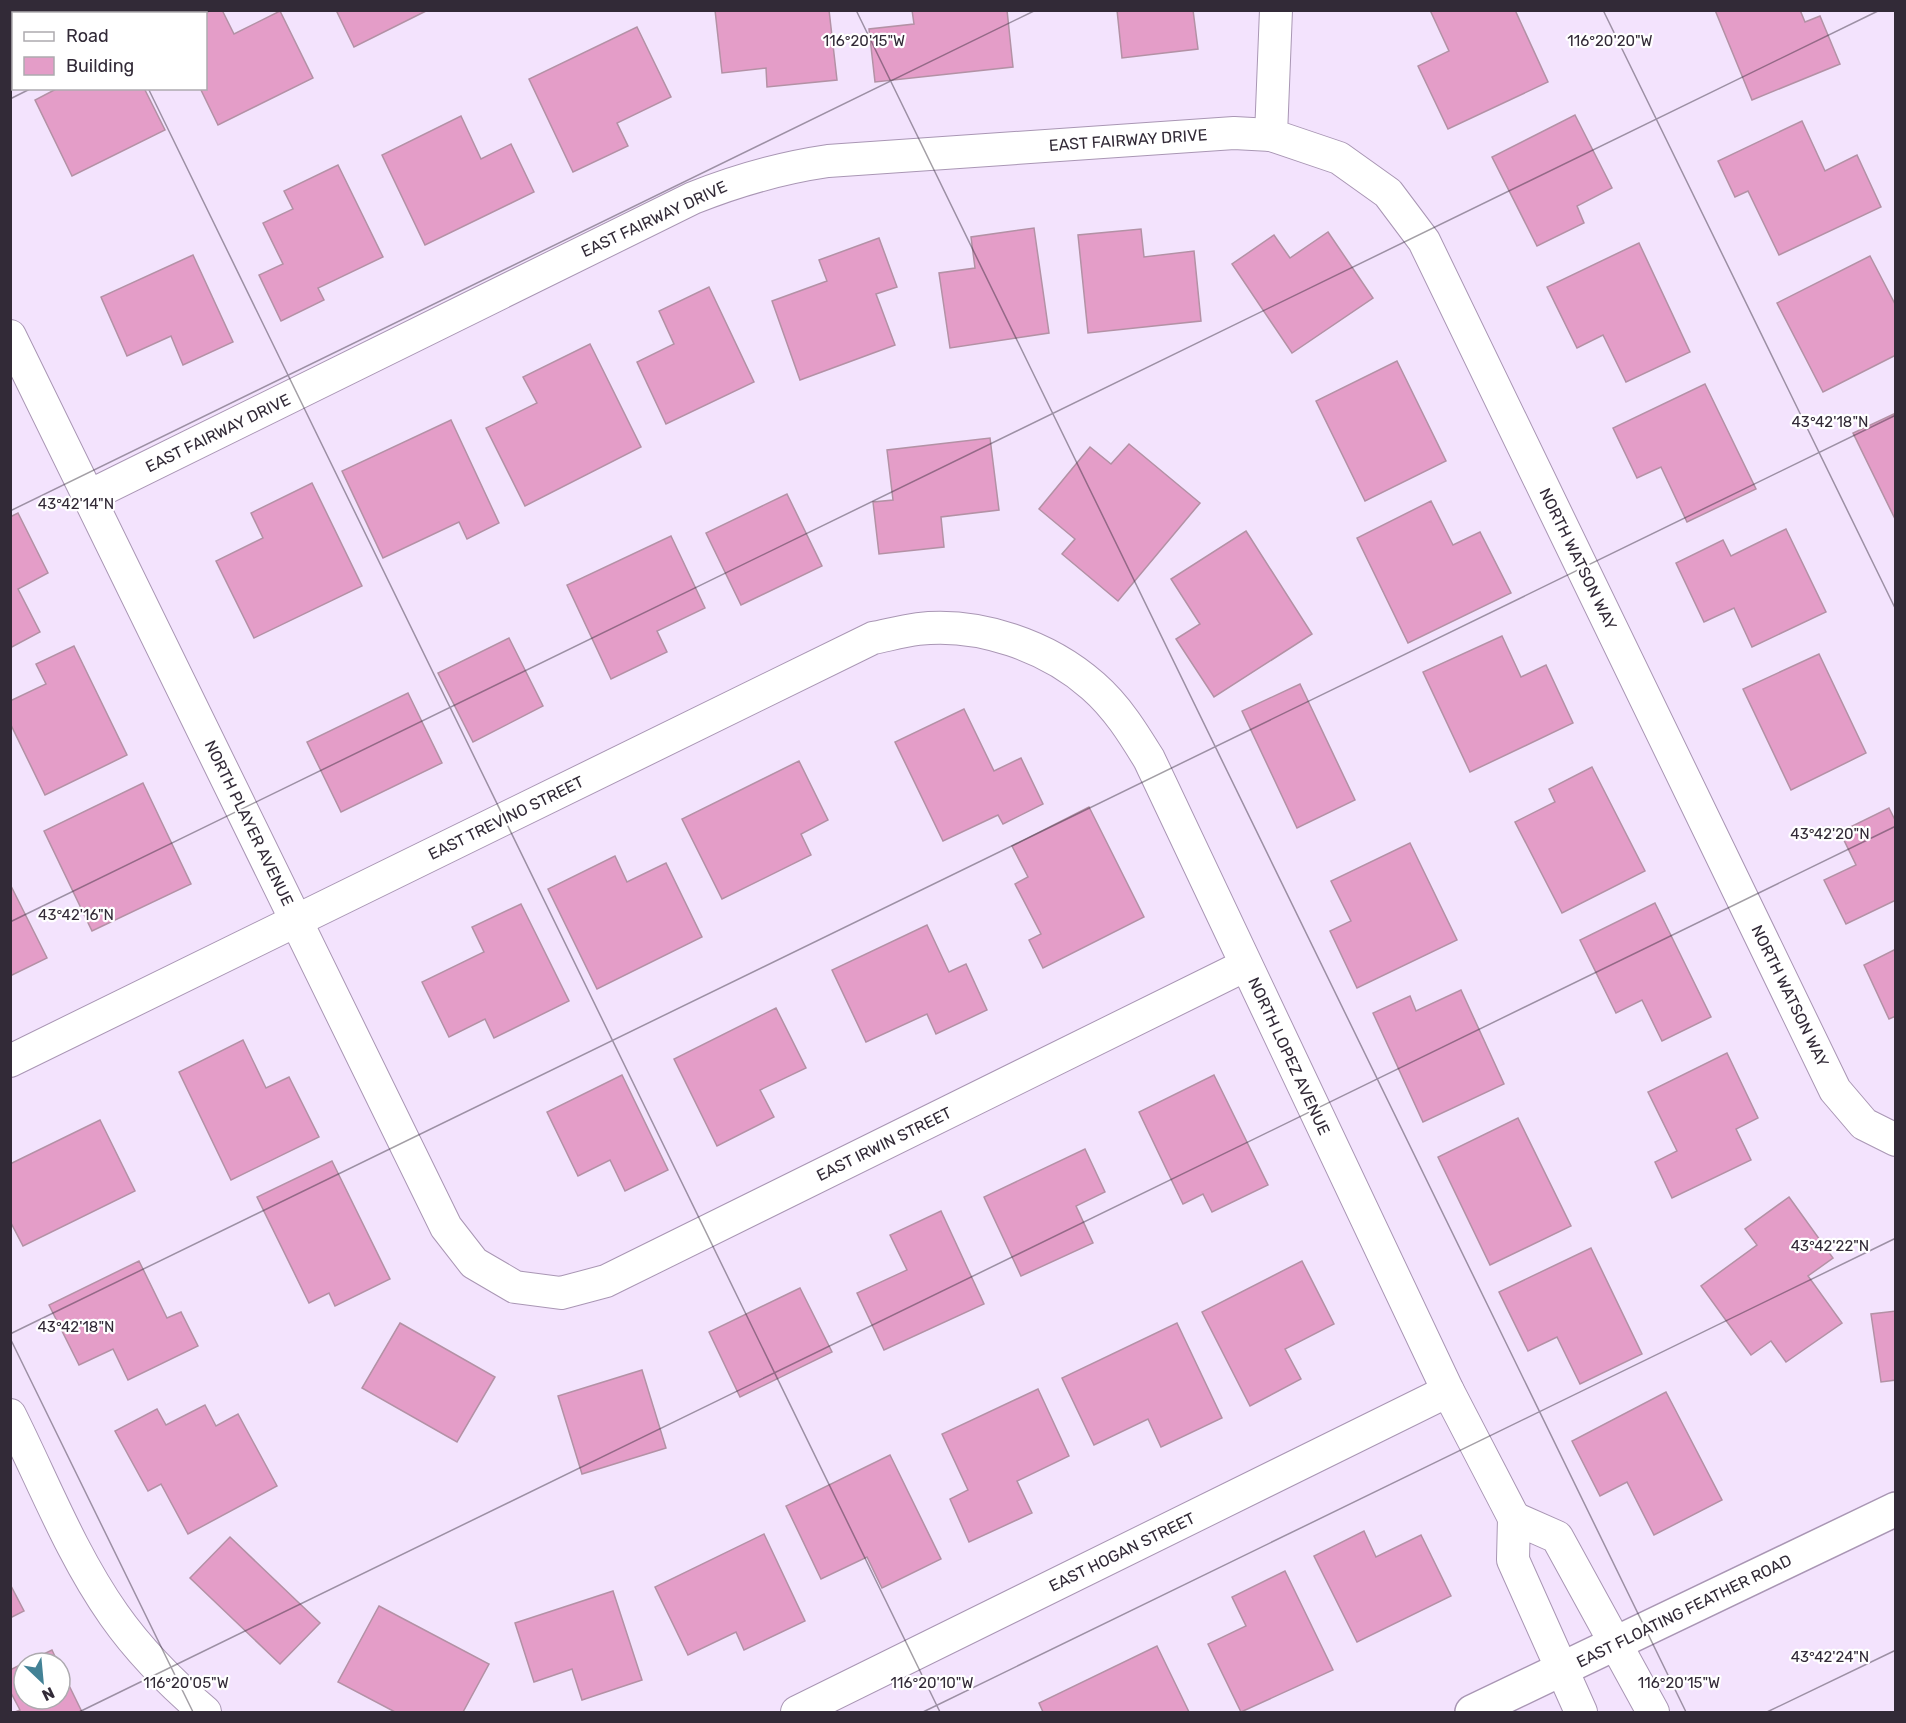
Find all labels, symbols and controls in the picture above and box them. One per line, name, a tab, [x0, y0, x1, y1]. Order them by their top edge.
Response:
legend	[12, 12, 207, 90]
text: Road	[66, 25, 109, 47]
text: 116°20'15"W	[823, 32, 905, 50]
text: 116°20'20"W	[1567, 32, 1653, 50]
text: Building	[66, 55, 134, 77]
street label: EAST FAIRWAY DRIVE	[1048, 125, 1208, 155]
street label: EAST FAIRWAY DRIVE	[578, 177, 730, 261]
street label: EAST FAIRWAY DRIVE	[143, 390, 293, 476]
text: 43°42'18"N	[1792, 413, 1868, 431]
street label: NORTH WATSON WAY	[1535, 485, 1621, 633]
text: 43°42'14"N	[38, 495, 114, 513]
street label: NORTH PLAYER AVENUE	[201, 737, 297, 909]
street label: EAST TREVINO STREET	[425, 772, 587, 864]
text: 43°42'20"N	[1790, 825, 1870, 843]
text: 43°42'16"N	[38, 906, 114, 924]
street label: NORTH WATSON WAY	[1747, 922, 1833, 1070]
street label: NORTH LOPEZ AVENUE	[1244, 974, 1334, 1138]
street label: EAST IRWIN STREET	[813, 1103, 955, 1185]
text: 43°42'22"N	[1791, 1237, 1869, 1255]
text: 43°42'18"N	[38, 1318, 114, 1336]
street label: EAST HOGAN STREET	[1046, 1508, 1198, 1596]
street label: EAST FLOATING FEATHER ROAD	[1573, 1551, 1795, 1671]
text: 43°42'24"N	[1791, 1648, 1869, 1666]
north arrow	[12, 1651, 72, 1711]
text: 116°20'05"W	[143, 1674, 229, 1692]
text: 116°20'10"W	[891, 1674, 973, 1692]
text: 116°20'15"W	[1638, 1674, 1720, 1692]
text: N	[39, 1683, 58, 1705]

